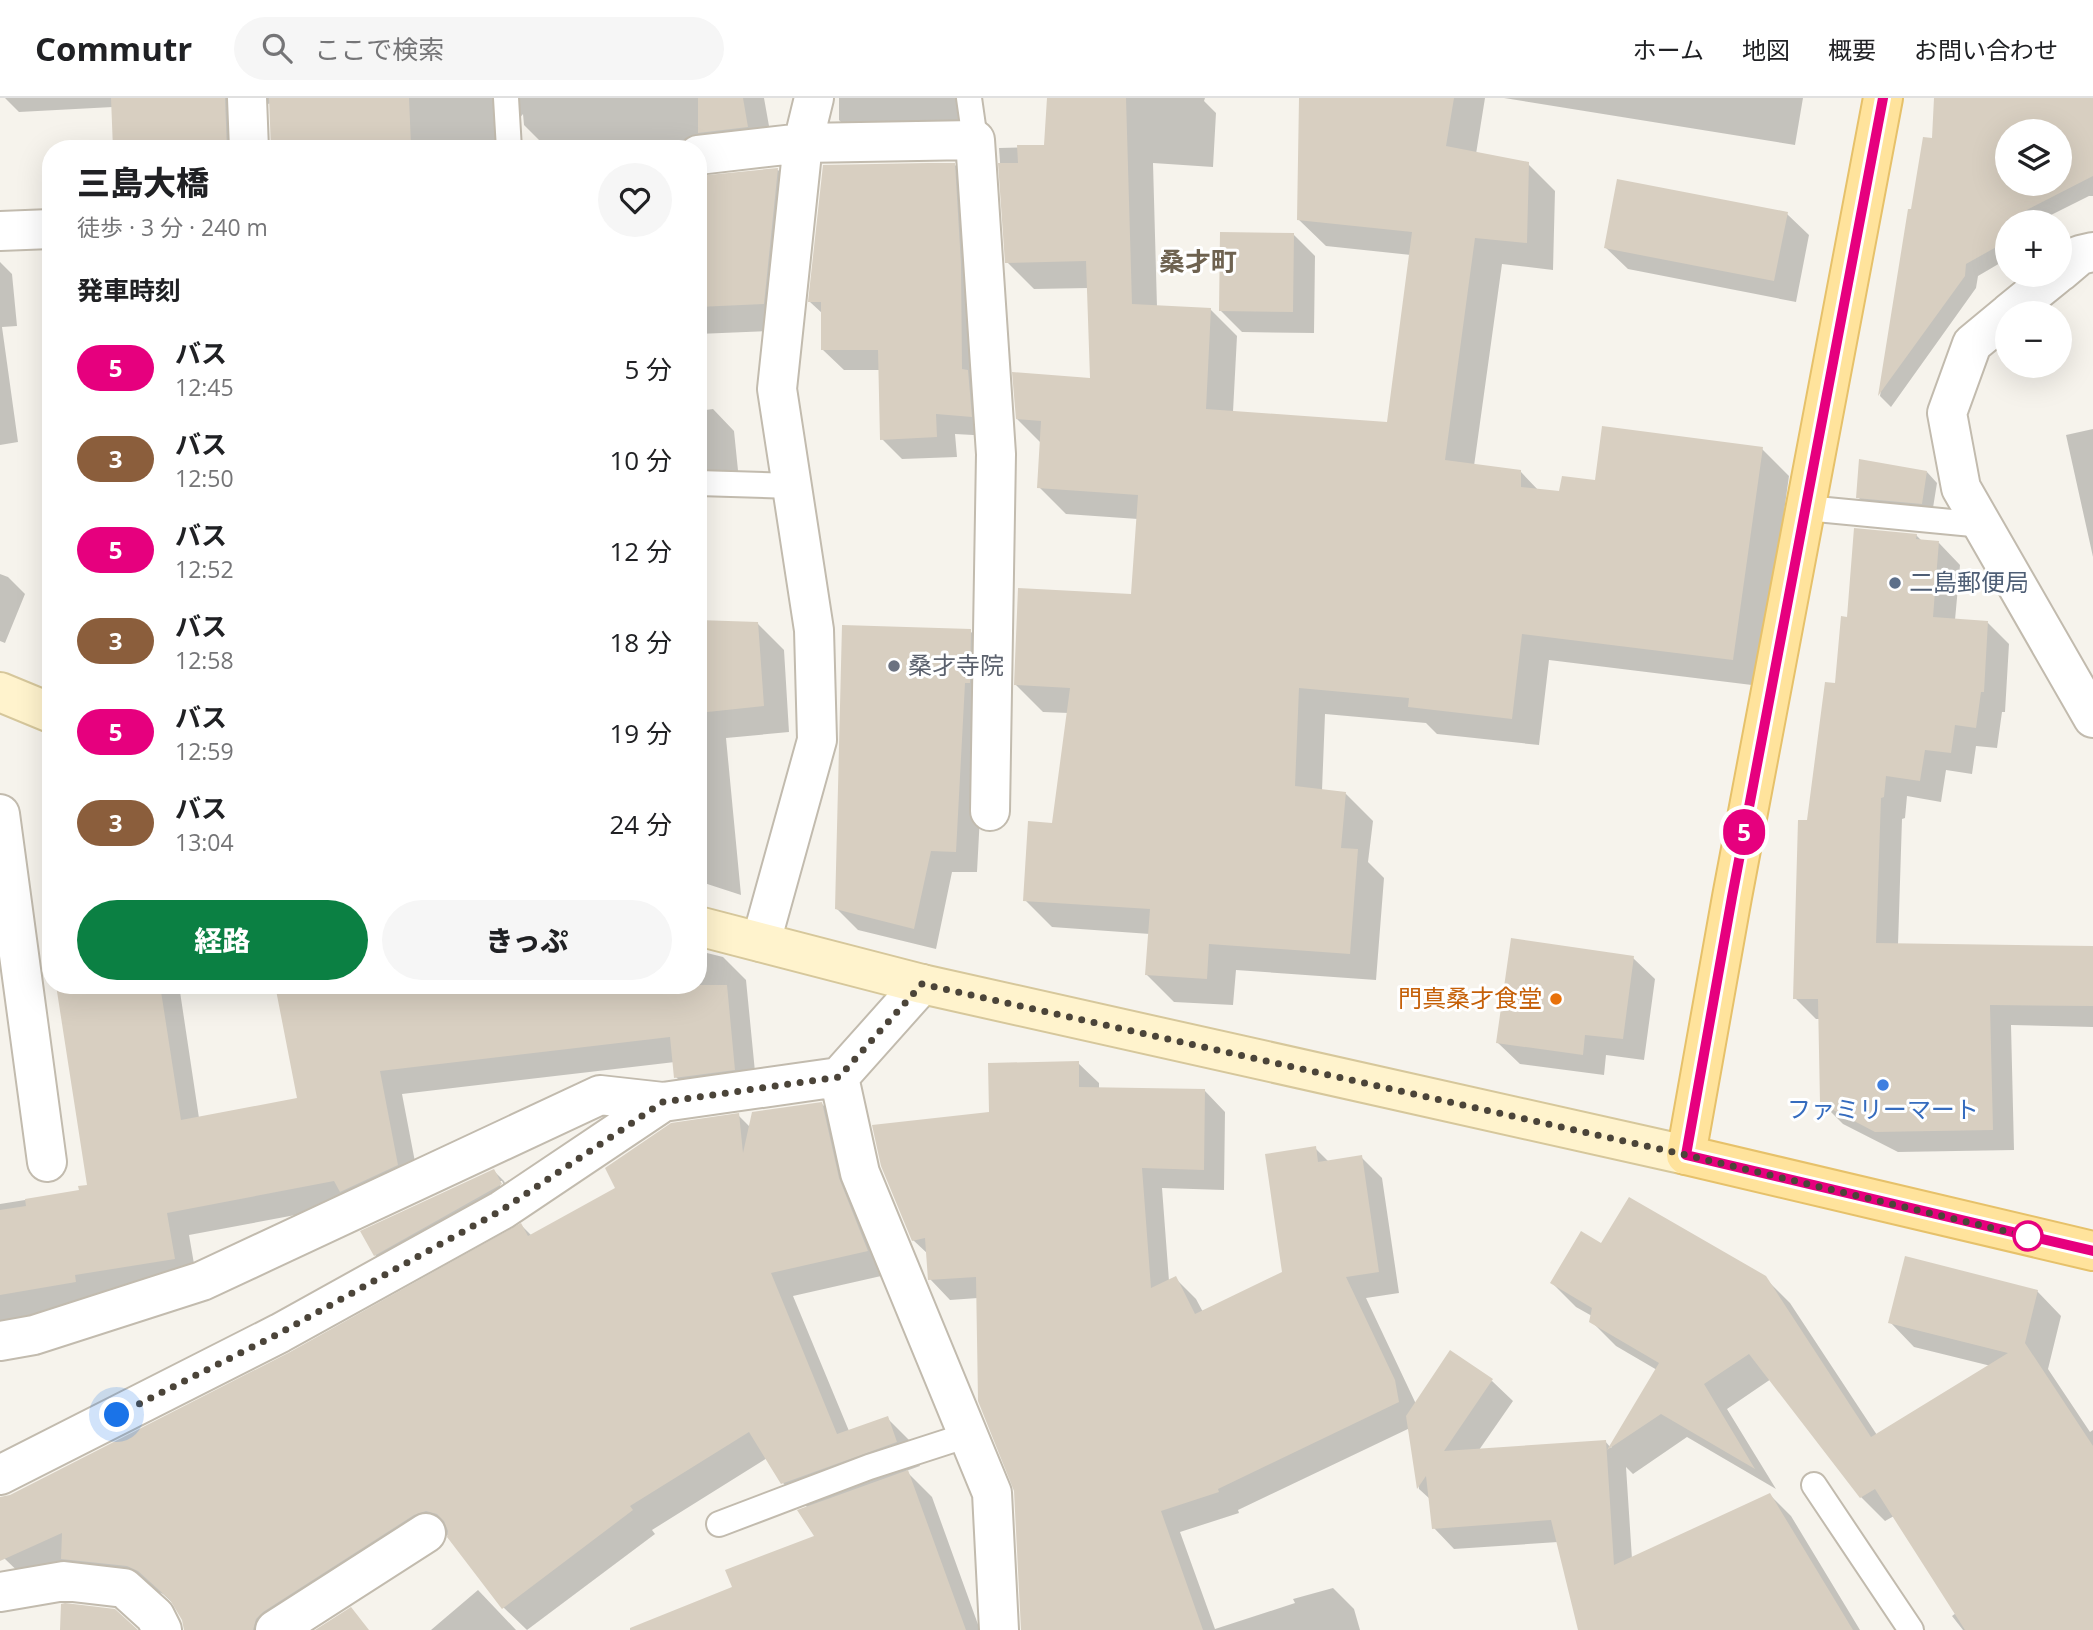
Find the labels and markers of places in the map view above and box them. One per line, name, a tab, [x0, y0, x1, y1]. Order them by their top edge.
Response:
place label: 二島郵便局	[1909, 565, 2029, 598]
marker: 二島郵便局	[1887, 575, 1903, 591]
place label: 桑才寺院	[908, 648, 1004, 681]
marker: 桑才寺院	[886, 658, 902, 674]
place label: 門真桑才食堂	[1398, 981, 1542, 1014]
marker: 門真桑才食堂	[1548, 991, 1564, 1007]
marker: ファミリーマート	[1875, 1077, 1891, 1093]
place label: ファミリーマート	[1787, 1092, 1979, 1125]
unlabelled marker	[2013, 1221, 2043, 1251]

